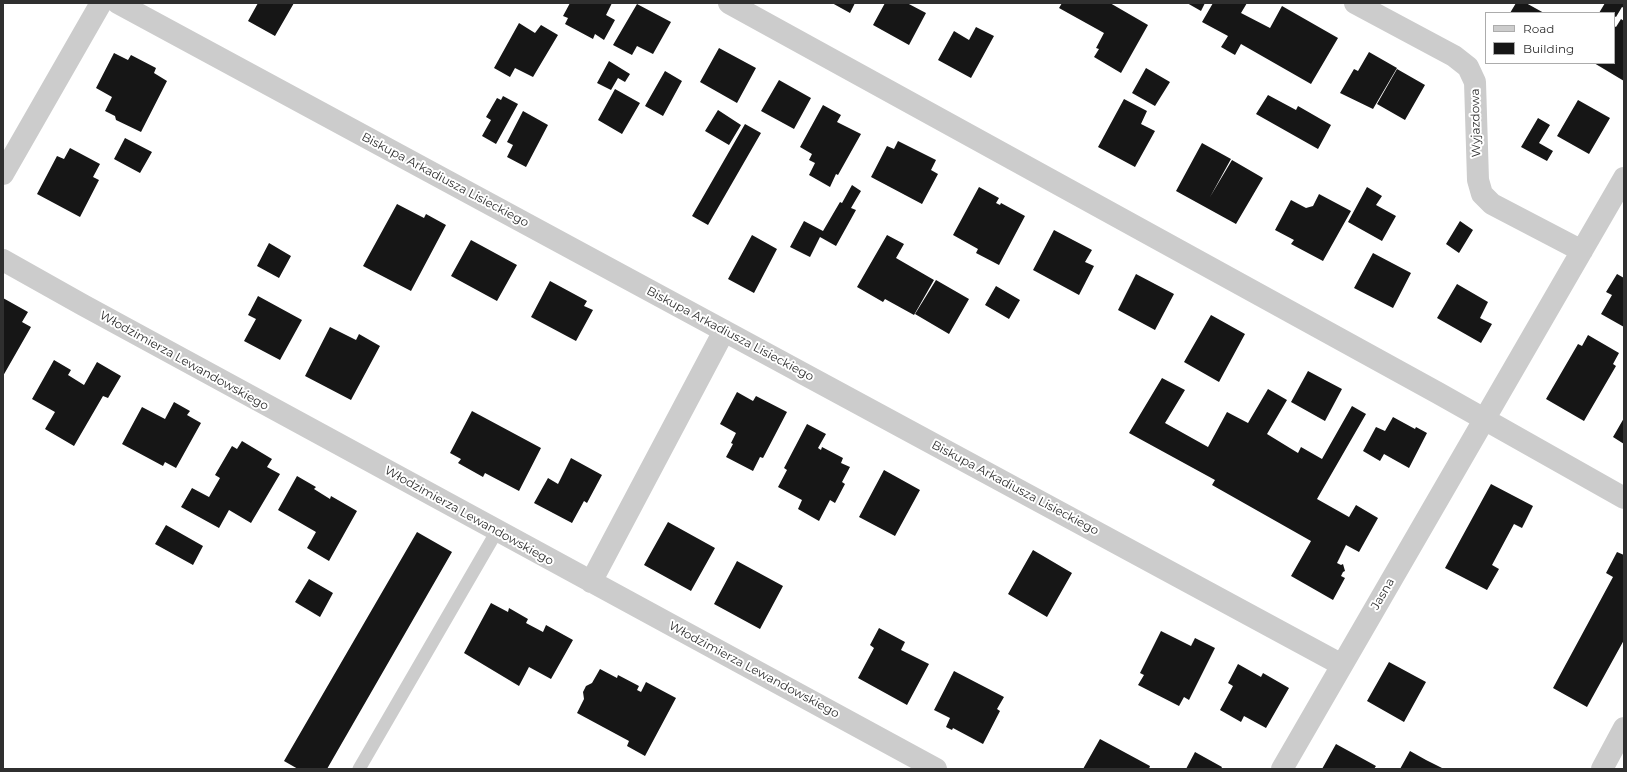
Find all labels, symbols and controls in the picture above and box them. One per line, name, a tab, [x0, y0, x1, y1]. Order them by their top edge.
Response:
legend	[1485, 12, 1615, 64]
text: Road	[1523, 21, 1554, 36]
text: Building	[1523, 41, 1574, 56]
street label: Wyjazdowa	[1468, 88, 1484, 158]
street label: Biskupa Arkadiusza Lisieckiego	[359, 130, 531, 230]
street label: Biskupa Arkadiusza Lisieckiego	[644, 284, 816, 384]
street label: Włodzimierza Lewandowskiego	[97, 308, 271, 414]
street label: Biskupa Arkadiusza Lisieckiego	[929, 438, 1101, 538]
street label: Włodzimierza Lewandowskiego	[382, 463, 556, 569]
street label: Jasna	[1368, 576, 1398, 612]
street label: Włodzimierza Lewandowskiego	[666, 619, 842, 721]

